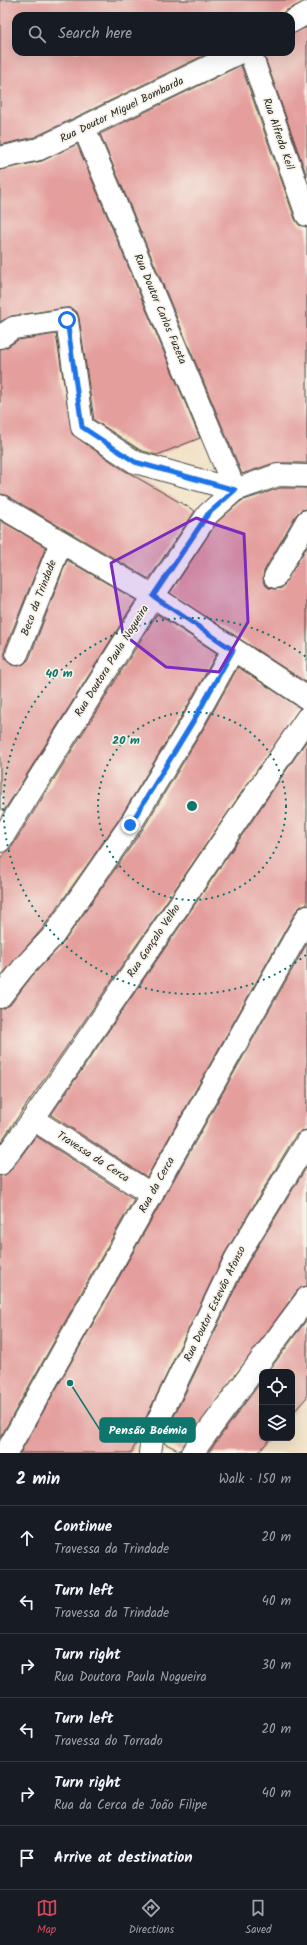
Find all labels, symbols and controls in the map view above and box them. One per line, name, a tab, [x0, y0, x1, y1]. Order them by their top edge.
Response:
search box	[12, 12, 295, 56]
text: Search here	[58, 22, 132, 46]
icon: search	[26, 23, 48, 45]
street label: Rua Doutor Miguel Bombarda	[57, 72, 187, 148]
street label: Rua Alfredo Keil	[257, 96, 299, 173]
street label: Rua Doutor Carlos Fuzeta	[129, 251, 191, 367]
route start	[58, 311, 76, 329]
street label: Beco da Trindade	[16, 557, 62, 639]
street label: Rua Doutora Paula Nogueira	[70, 601, 154, 721]
text: 40 m	[45, 664, 73, 683]
text: 20 m	[112, 731, 140, 750]
centre of rings	[185, 799, 199, 813]
route end	[121, 816, 139, 834]
street label: Rua Gonçalo Velho	[123, 901, 185, 981]
street label: Travessa da Cerca	[53, 1127, 133, 1187]
street label: Rua da Cerca	[134, 1154, 180, 1216]
street label: Rua Doutor Estevão Afonso	[179, 1243, 251, 1365]
map controls	[259, 1369, 295, 1441]
button: locate	[259, 1369, 295, 1405]
button: layers	[259, 1405, 295, 1441]
callout: Pensão Boémia	[100, 1418, 195, 1442]
text: Pensão Boémia	[109, 1421, 187, 1440]
text: 2 min	[16, 1466, 60, 1493]
text: Walk · 150 m	[219, 1469, 291, 1490]
text: Continue	[54, 1515, 112, 1539]
icon: ahead	[16, 1527, 38, 1549]
text: 20 m	[261, 1527, 291, 1548]
text: Travessa da Trindade	[54, 1539, 169, 1560]
text: Turn left	[54, 1579, 114, 1603]
icon: left	[16, 1591, 38, 1613]
text: 40 m	[262, 1591, 291, 1612]
text: Travessa da Trindade	[54, 1603, 169, 1624]
text: Turn right	[54, 1643, 121, 1667]
icon: right	[16, 1655, 38, 1677]
text: 30 m	[262, 1655, 291, 1676]
text: Rua Doutora Paula Nogueira	[54, 1667, 207, 1688]
text: Turn left	[54, 1707, 114, 1731]
icon: left	[16, 1719, 38, 1741]
text: 20 m	[261, 1719, 291, 1740]
text: Travessa do Torrado	[54, 1731, 163, 1752]
text: Turn right	[54, 1771, 121, 1795]
icon: right	[16, 1783, 38, 1805]
text: 40 m	[262, 1783, 291, 1804]
text: Rua da Cerca de João Filipe	[54, 1795, 207, 1816]
text: Arrive at destination	[54, 1846, 193, 1870]
icon: arrive	[16, 1847, 38, 1869]
tab: Map	[36, 1897, 58, 1939]
tab: Directions	[129, 1897, 174, 1939]
tab: Saved	[245, 1897, 271, 1939]

